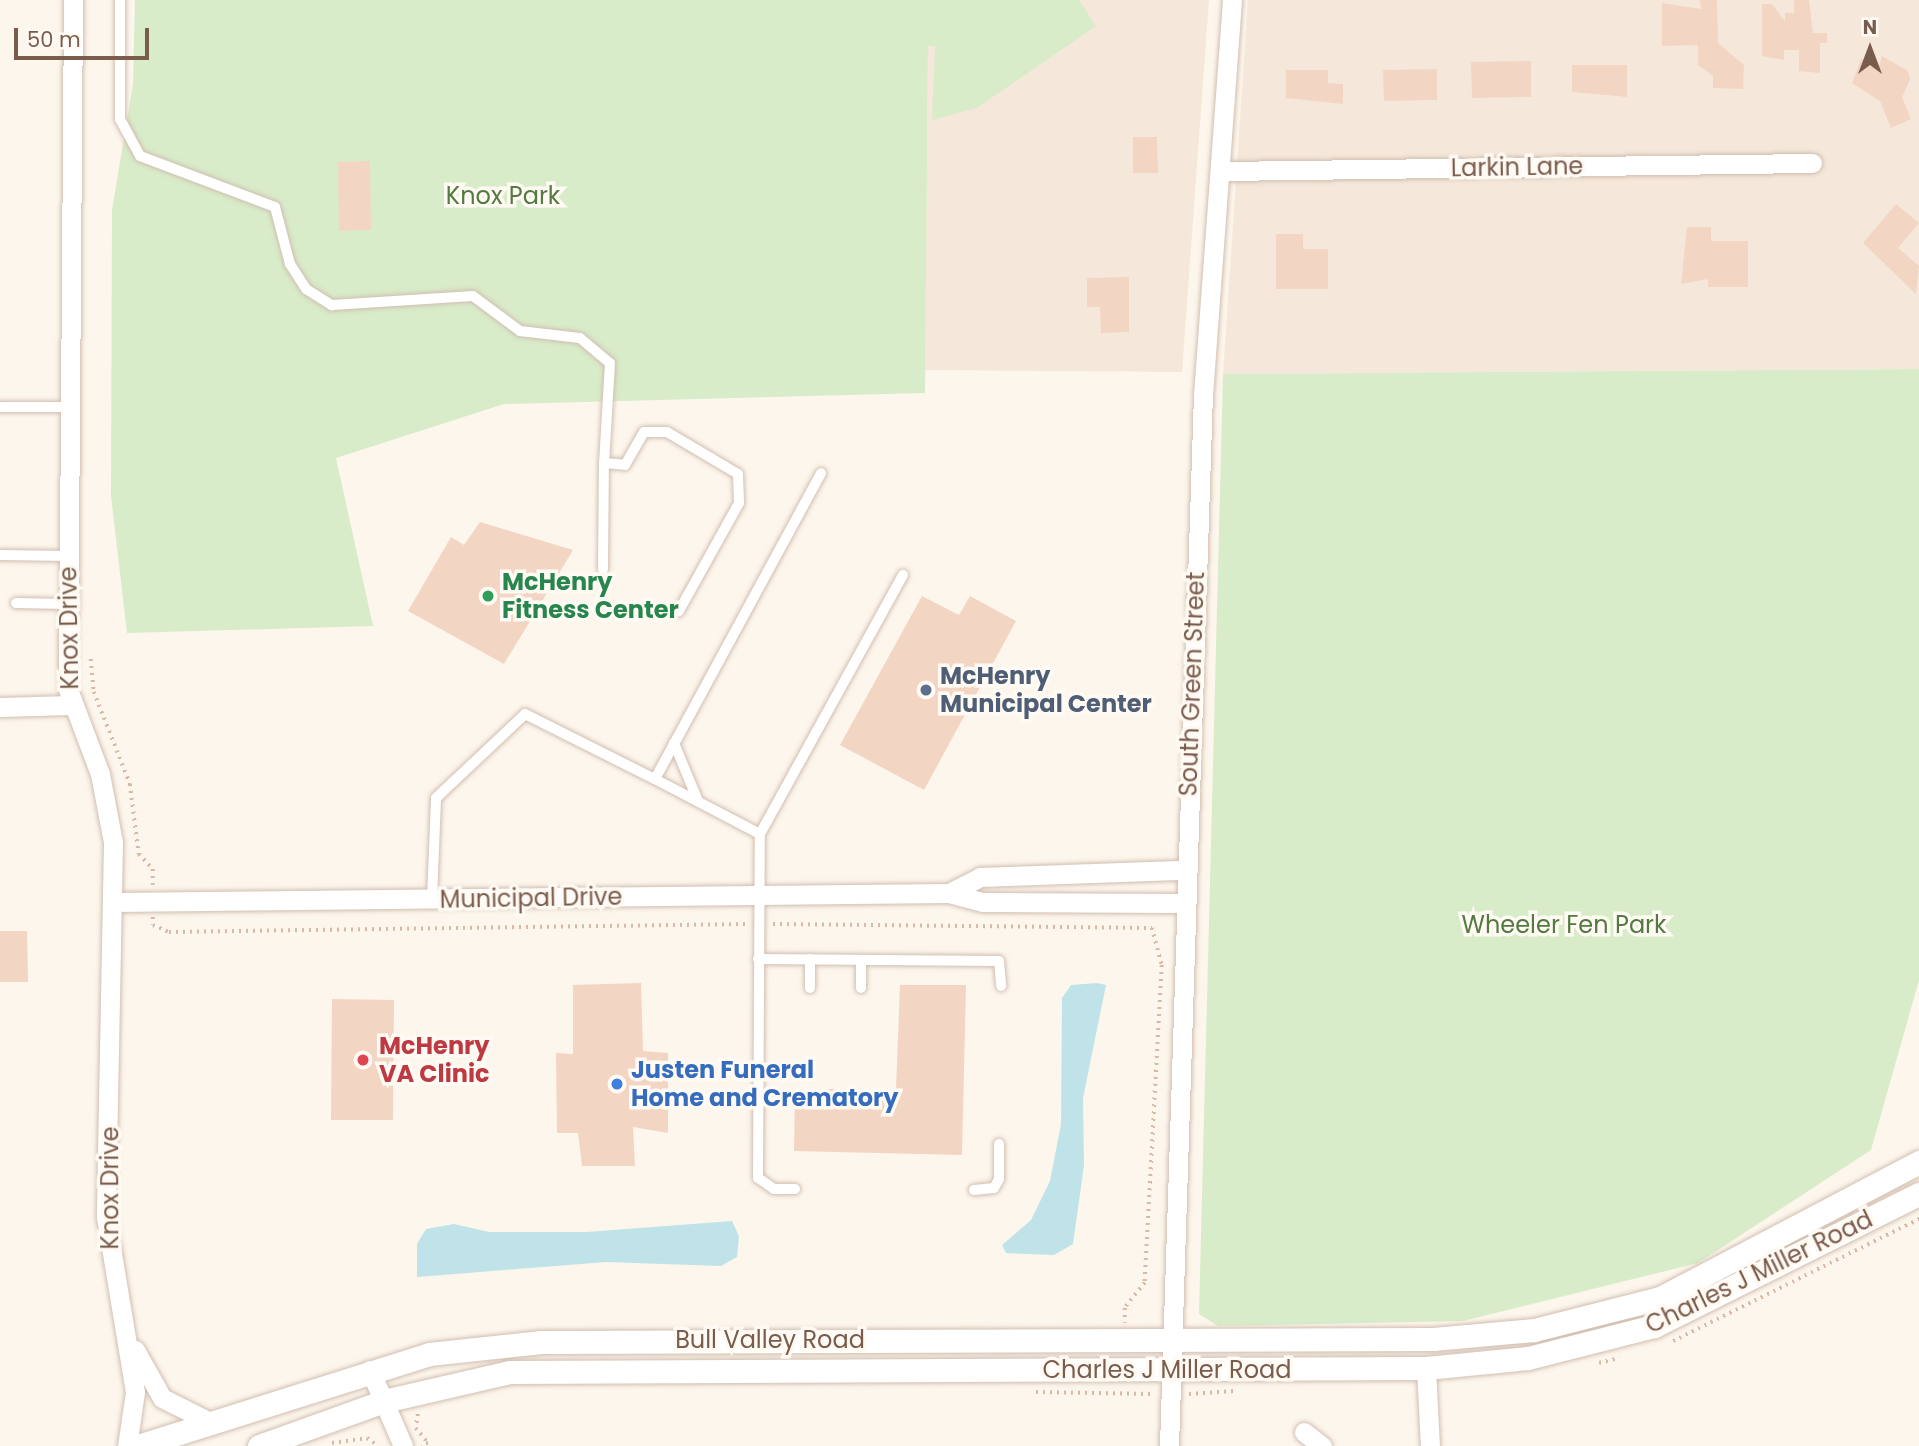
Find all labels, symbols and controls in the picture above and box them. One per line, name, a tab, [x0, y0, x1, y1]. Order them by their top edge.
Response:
scale bar	[18, 14, 152, 58]
north arrow	[1835, 14, 1905, 84]
text: N	[1863, 14, 1877, 41]
text: 50 m	[27, 25, 81, 54]
street label: Larkin Lane	[1451, 151, 1583, 183]
park label: Knox Park	[446, 182, 560, 210]
street label: Knox Drive	[54, 566, 84, 690]
place label: McHenry Fitness Center	[502, 568, 679, 624]
street label: South Green Street	[1174, 571, 1210, 797]
marker: McHenry Fitness Center	[480, 588, 496, 604]
place label: McHenry Municipal Center	[940, 662, 1152, 718]
marker: McHenry Municipal Center	[918, 682, 934, 698]
street label: Municipal Drive	[439, 882, 623, 914]
park label: Wheeler Fen Park	[1462, 911, 1666, 939]
place label: McHenry VA Clinic	[379, 1032, 490, 1088]
marker: McHenry VA Clinic	[353, 1050, 373, 1070]
place label: Justen Funeral Home and Crematory	[631, 1056, 899, 1112]
marker: Justen Funeral Home and Crematory	[609, 1076, 625, 1092]
street label: Knox Drive	[96, 1126, 124, 1250]
street label: Charles J Miller Road	[1641, 1204, 1877, 1340]
street label: Bull Valley Road	[675, 1326, 865, 1354]
street label: Charles J Miller Road	[1043, 1356, 1291, 1384]

